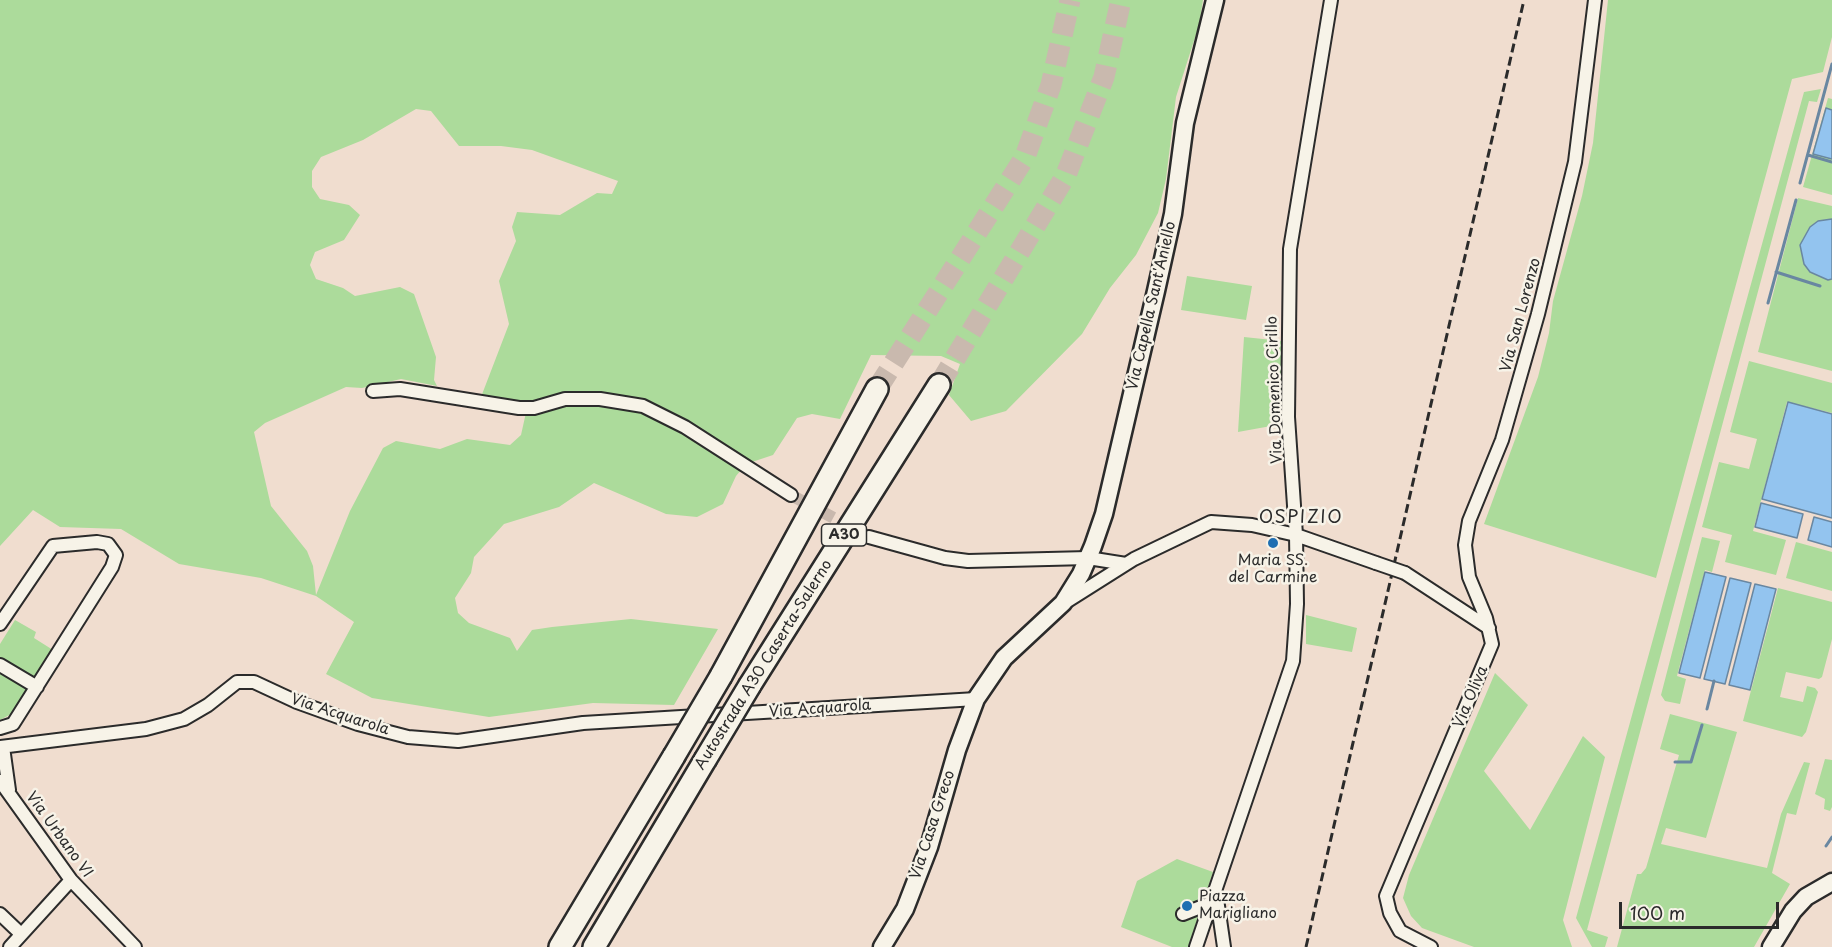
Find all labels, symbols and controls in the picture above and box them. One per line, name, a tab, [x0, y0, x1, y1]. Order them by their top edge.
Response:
street label: Via Capella Sant'Aniello	[1124, 220, 1180, 392]
street label: Via San Lorenzo	[1497, 256, 1545, 374]
street label: Via Domenico Cirillo	[1263, 316, 1287, 464]
district label: OSPIZIO	[1259, 507, 1343, 529]
road number: A30	[822, 524, 866, 546]
marker: Maria SS. del Carmine	[1266, 536, 1280, 550]
place label: Maria SS. del Carmine	[1228, 552, 1318, 587]
street label: Autostrada A30 Caserta-Salerno	[692, 557, 836, 773]
street label: Via Oliva	[1450, 663, 1492, 731]
street label: Via Acquarola	[289, 691, 391, 739]
street label: Via Acquarola	[768, 696, 872, 722]
street label: Via Casa Greco	[907, 768, 959, 882]
street label: Via Urbano VI	[22, 789, 96, 881]
place label: Piazza Marigliano	[1199, 888, 1277, 923]
scale bar	[1622, 890, 1782, 928]
marker: Piazza Marigliano	[1180, 899, 1194, 913]
text: 100 m	[1630, 899, 1685, 926]

